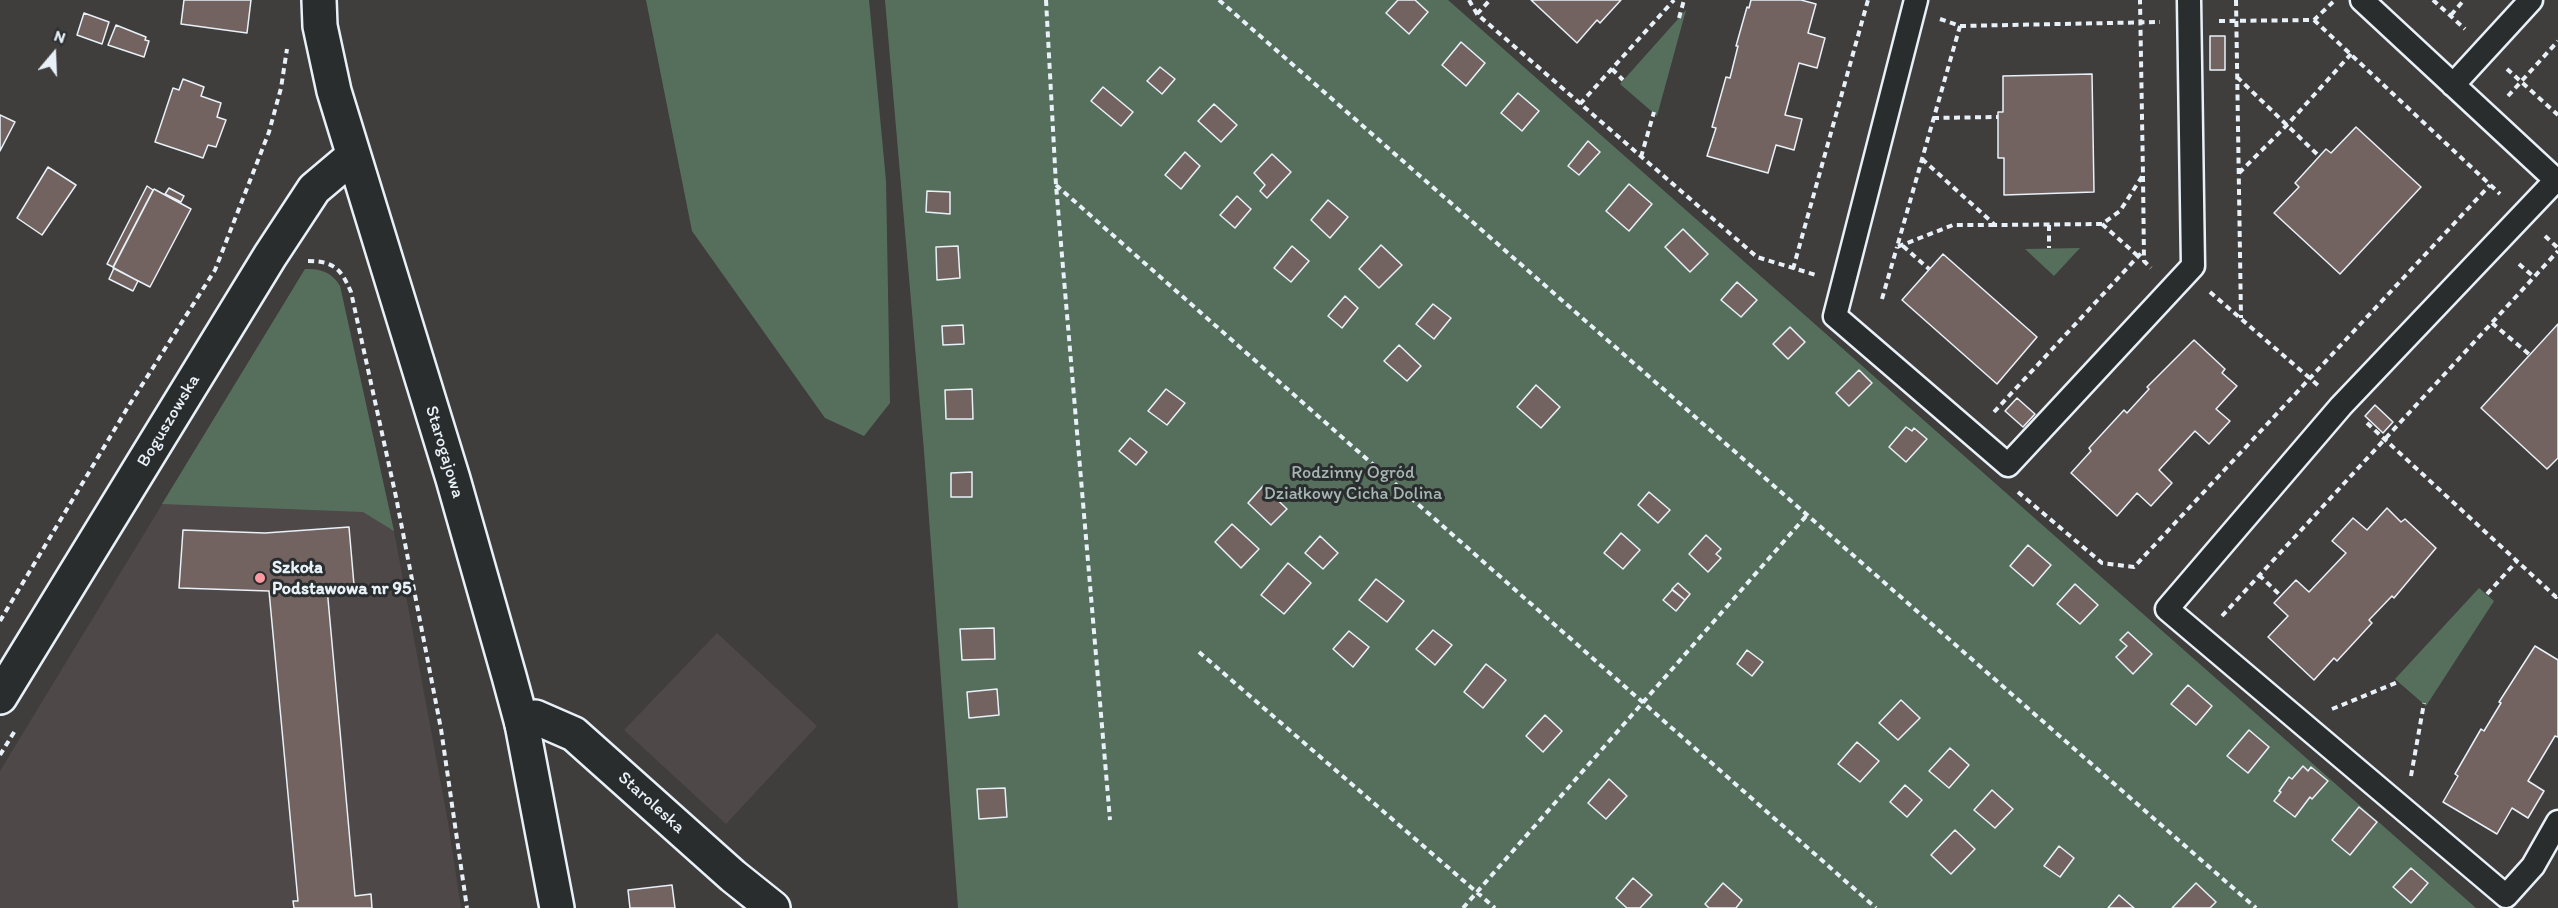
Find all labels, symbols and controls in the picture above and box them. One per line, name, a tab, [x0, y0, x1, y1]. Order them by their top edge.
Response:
north arrow	[24, 24, 84, 84]
text: N	[52, 26, 68, 47]
street label: Boguszowska	[133, 371, 205, 471]
street label: Starogajowa	[420, 403, 468, 501]
park label: Rodzinny Ogród Działkowy Cicha Dolina	[1264, 462, 1442, 504]
place label: Szkoła Podstawowa nr 95	[272, 557, 411, 600]
marker: Szkoła Podstawowa nr 95	[253, 571, 267, 585]
street label: Staroleska	[613, 767, 689, 839]

